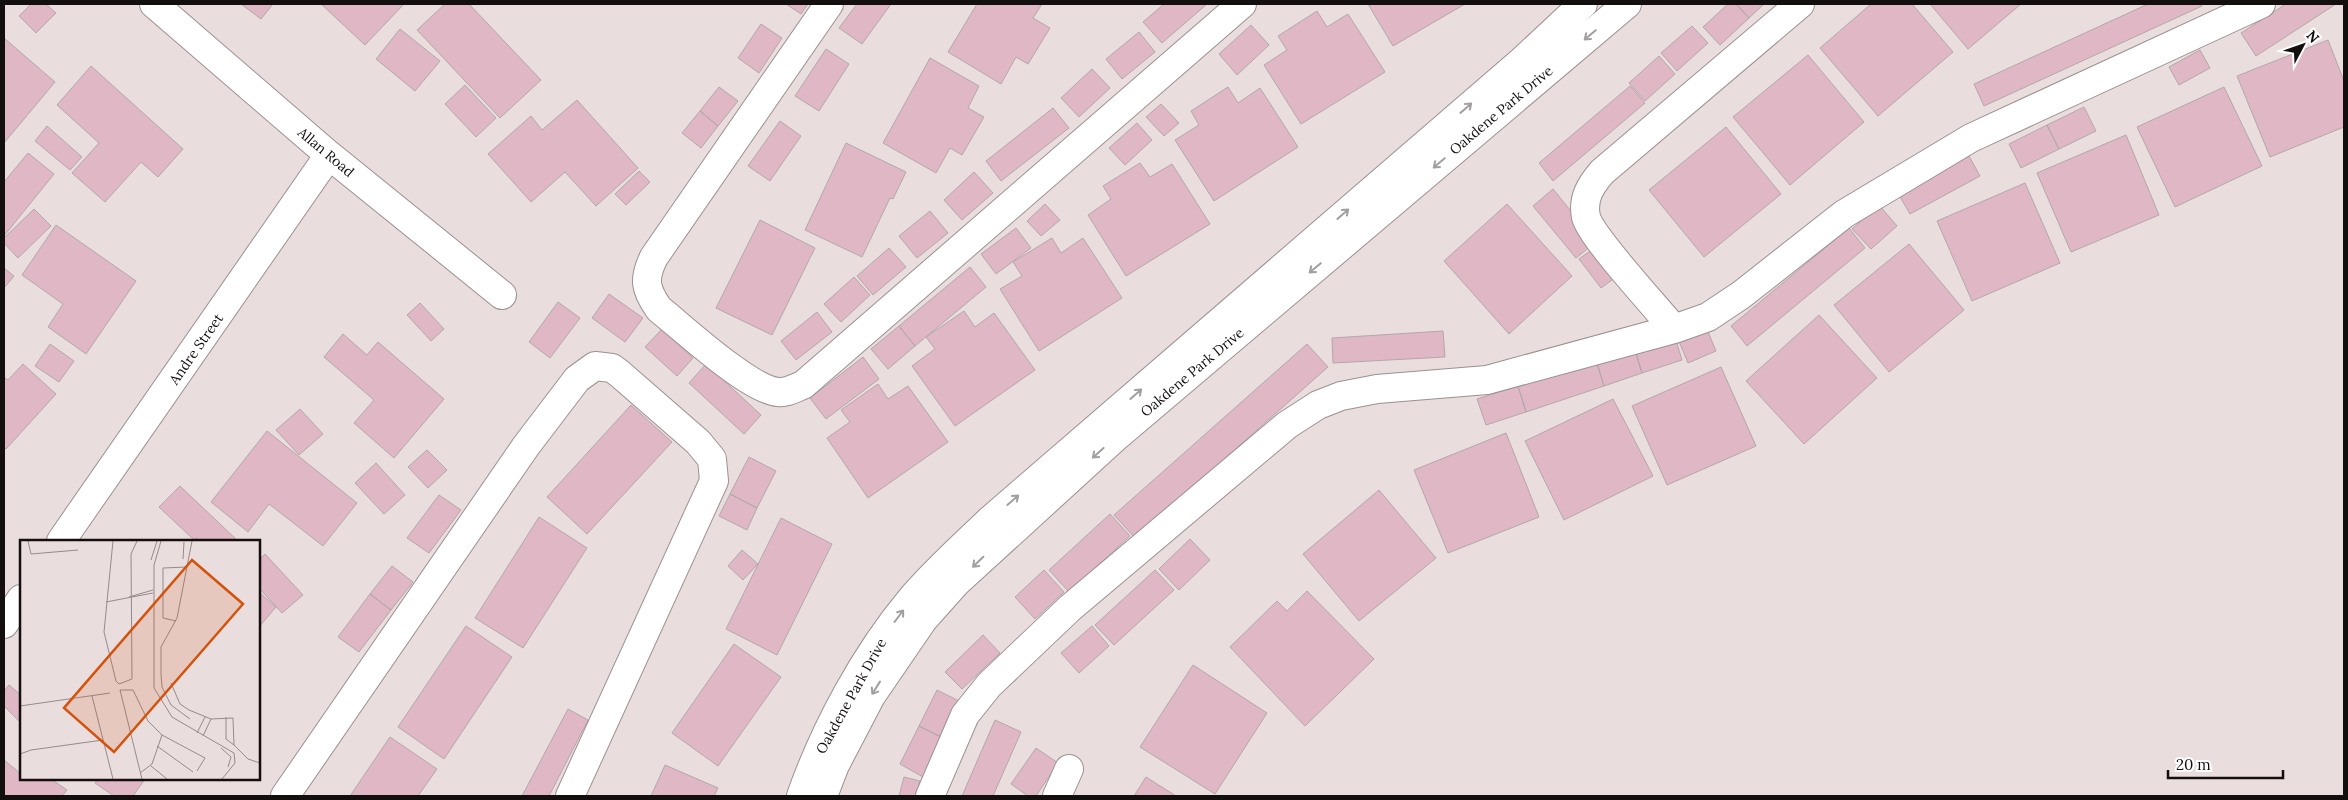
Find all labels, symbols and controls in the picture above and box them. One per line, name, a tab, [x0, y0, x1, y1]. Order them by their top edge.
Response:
north arrow	[2278, 20, 2328, 70]
text: N	[2302, 26, 2323, 47]
one-way arrow	[1584, 30, 1597, 41]
street label: Oakdene Park Drive	[1446, 61, 1557, 158]
one-way arrow	[1460, 102, 1473, 114]
street label: Allan Road	[293, 123, 358, 181]
one-way arrow	[1433, 157, 1446, 169]
one-way arrow	[1336, 209, 1349, 220]
one-way arrow	[1309, 262, 1322, 274]
street label: Andre Street	[164, 310, 227, 389]
street label: Oakdene Park Drive	[1137, 323, 1248, 420]
one-way arrow	[1129, 388, 1142, 400]
one-way arrow	[1091, 447, 1104, 459]
one-way arrow	[1006, 495, 1019, 506]
inset map	[20, 540, 260, 780]
one-way arrow	[972, 556, 984, 568]
one-way arrow	[894, 609, 904, 623]
street label: Oakdene Park Drive	[812, 635, 890, 757]
one-way arrow	[871, 681, 881, 695]
scale bar	[2168, 748, 2283, 780]
text: 20 m	[2176, 755, 2211, 774]

